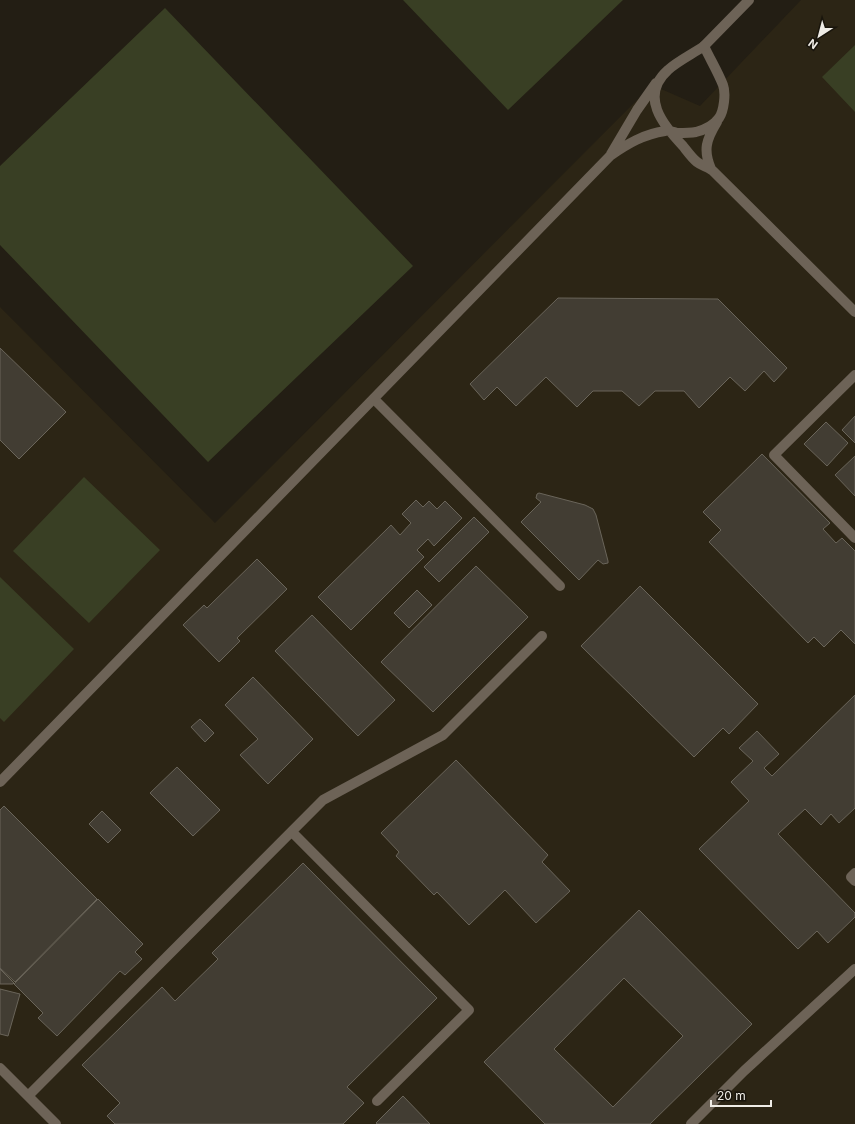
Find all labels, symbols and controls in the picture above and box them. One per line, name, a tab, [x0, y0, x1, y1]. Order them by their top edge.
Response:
north arrow	[799, 16, 839, 56]
text: N	[806, 36, 821, 52]
scale bar	[711, 1082, 771, 1108]
text: 20 m	[717, 1088, 746, 1103]

